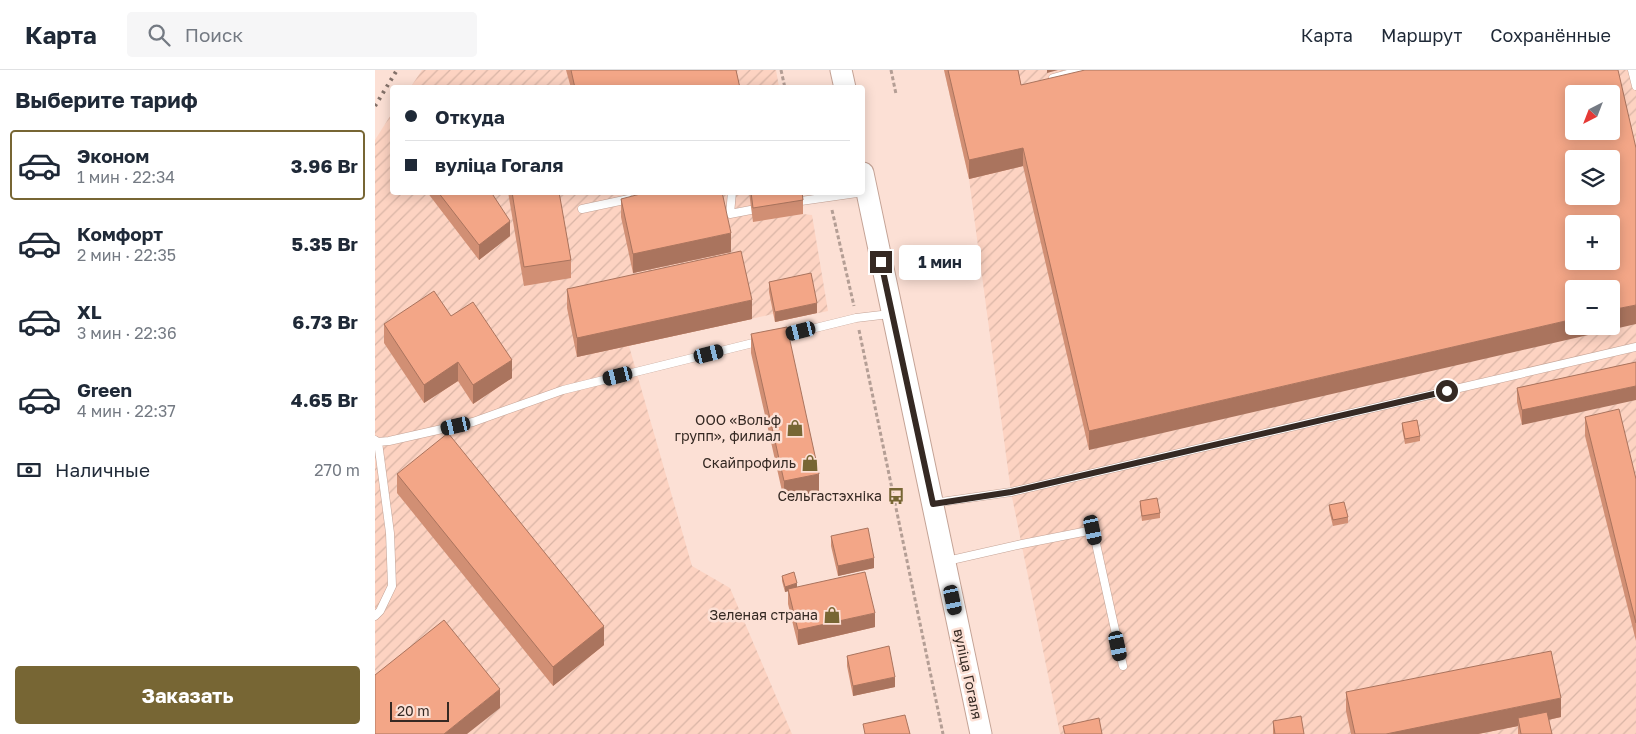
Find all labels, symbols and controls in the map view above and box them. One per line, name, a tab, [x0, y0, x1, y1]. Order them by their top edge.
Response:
search box	[127, 12, 477, 57]
text: Карта	[25, 20, 97, 49]
icon: search	[145, 21, 173, 49]
text: Поиск	[185, 23, 243, 46]
text: Карта	[1301, 24, 1353, 46]
text: Маршрут	[1381, 24, 1462, 46]
text: Сохранённые	[1490, 24, 1611, 46]
north arrow	[1565, 85, 1620, 140]
map controls	[1565, 85, 1620, 335]
text: Выберите тариф	[15, 86, 198, 113]
text: Откуда	[435, 105, 505, 128]
icon: car	[17, 143, 62, 188]
text: Эконом	[77, 144, 149, 167]
button: layers	[1565, 150, 1620, 205]
text: вуліца Гогаля	[435, 153, 563, 176]
text: 3.96 Br	[291, 154, 358, 177]
text: 1 мин · 22:34	[77, 167, 175, 187]
button: +	[1565, 215, 1620, 270]
icon: car	[17, 221, 62, 266]
text: Комфорт	[77, 222, 163, 245]
text: 5.35 Br	[292, 232, 358, 255]
callout: 1 мин	[899, 244, 981, 280]
text: 2 мин · 22:35	[77, 245, 176, 265]
route end	[870, 251, 892, 273]
text: 1 мин	[918, 252, 962, 272]
button: −	[1565, 280, 1620, 335]
icon: car	[17, 299, 62, 344]
text: XL	[77, 300, 102, 323]
text: 6.73 Br	[292, 310, 358, 333]
car	[784, 320, 817, 342]
text: 3 мин · 22:36	[77, 323, 177, 343]
car	[692, 343, 725, 365]
car	[601, 365, 634, 387]
icon: car	[17, 377, 62, 422]
text: Green	[77, 378, 132, 401]
route start	[1436, 380, 1458, 402]
text: 4.65 Br	[291, 388, 358, 411]
text: 4 мин · 22:37	[77, 401, 176, 421]
place label: ООО «Вольф групп», филиал	[674, 411, 781, 444]
car	[439, 415, 472, 437]
shop icon: ООО «Вольф групп», филиал	[785, 418, 805, 438]
shop icon: Скайпрофиль	[800, 453, 820, 473]
place label: Скайпрофиль	[702, 454, 796, 471]
icon: cash	[15, 456, 43, 484]
text: Наличные	[55, 458, 150, 481]
text: 270 m	[314, 460, 360, 480]
bus stop icon: Сельгастэхніка	[886, 486, 906, 506]
place label: Сельгастэхніка	[777, 487, 882, 504]
car	[1082, 514, 1103, 546]
car	[942, 584, 963, 616]
shop icon: Зеленая страна	[822, 605, 842, 625]
place label: Зеленая страна	[709, 606, 818, 623]
street label: вуліца Гогаля	[951, 627, 986, 721]
car	[1107, 630, 1128, 662]
button: Заказать	[15, 666, 360, 724]
scale bar	[390, 699, 449, 722]
text: 20 m	[397, 702, 430, 719]

